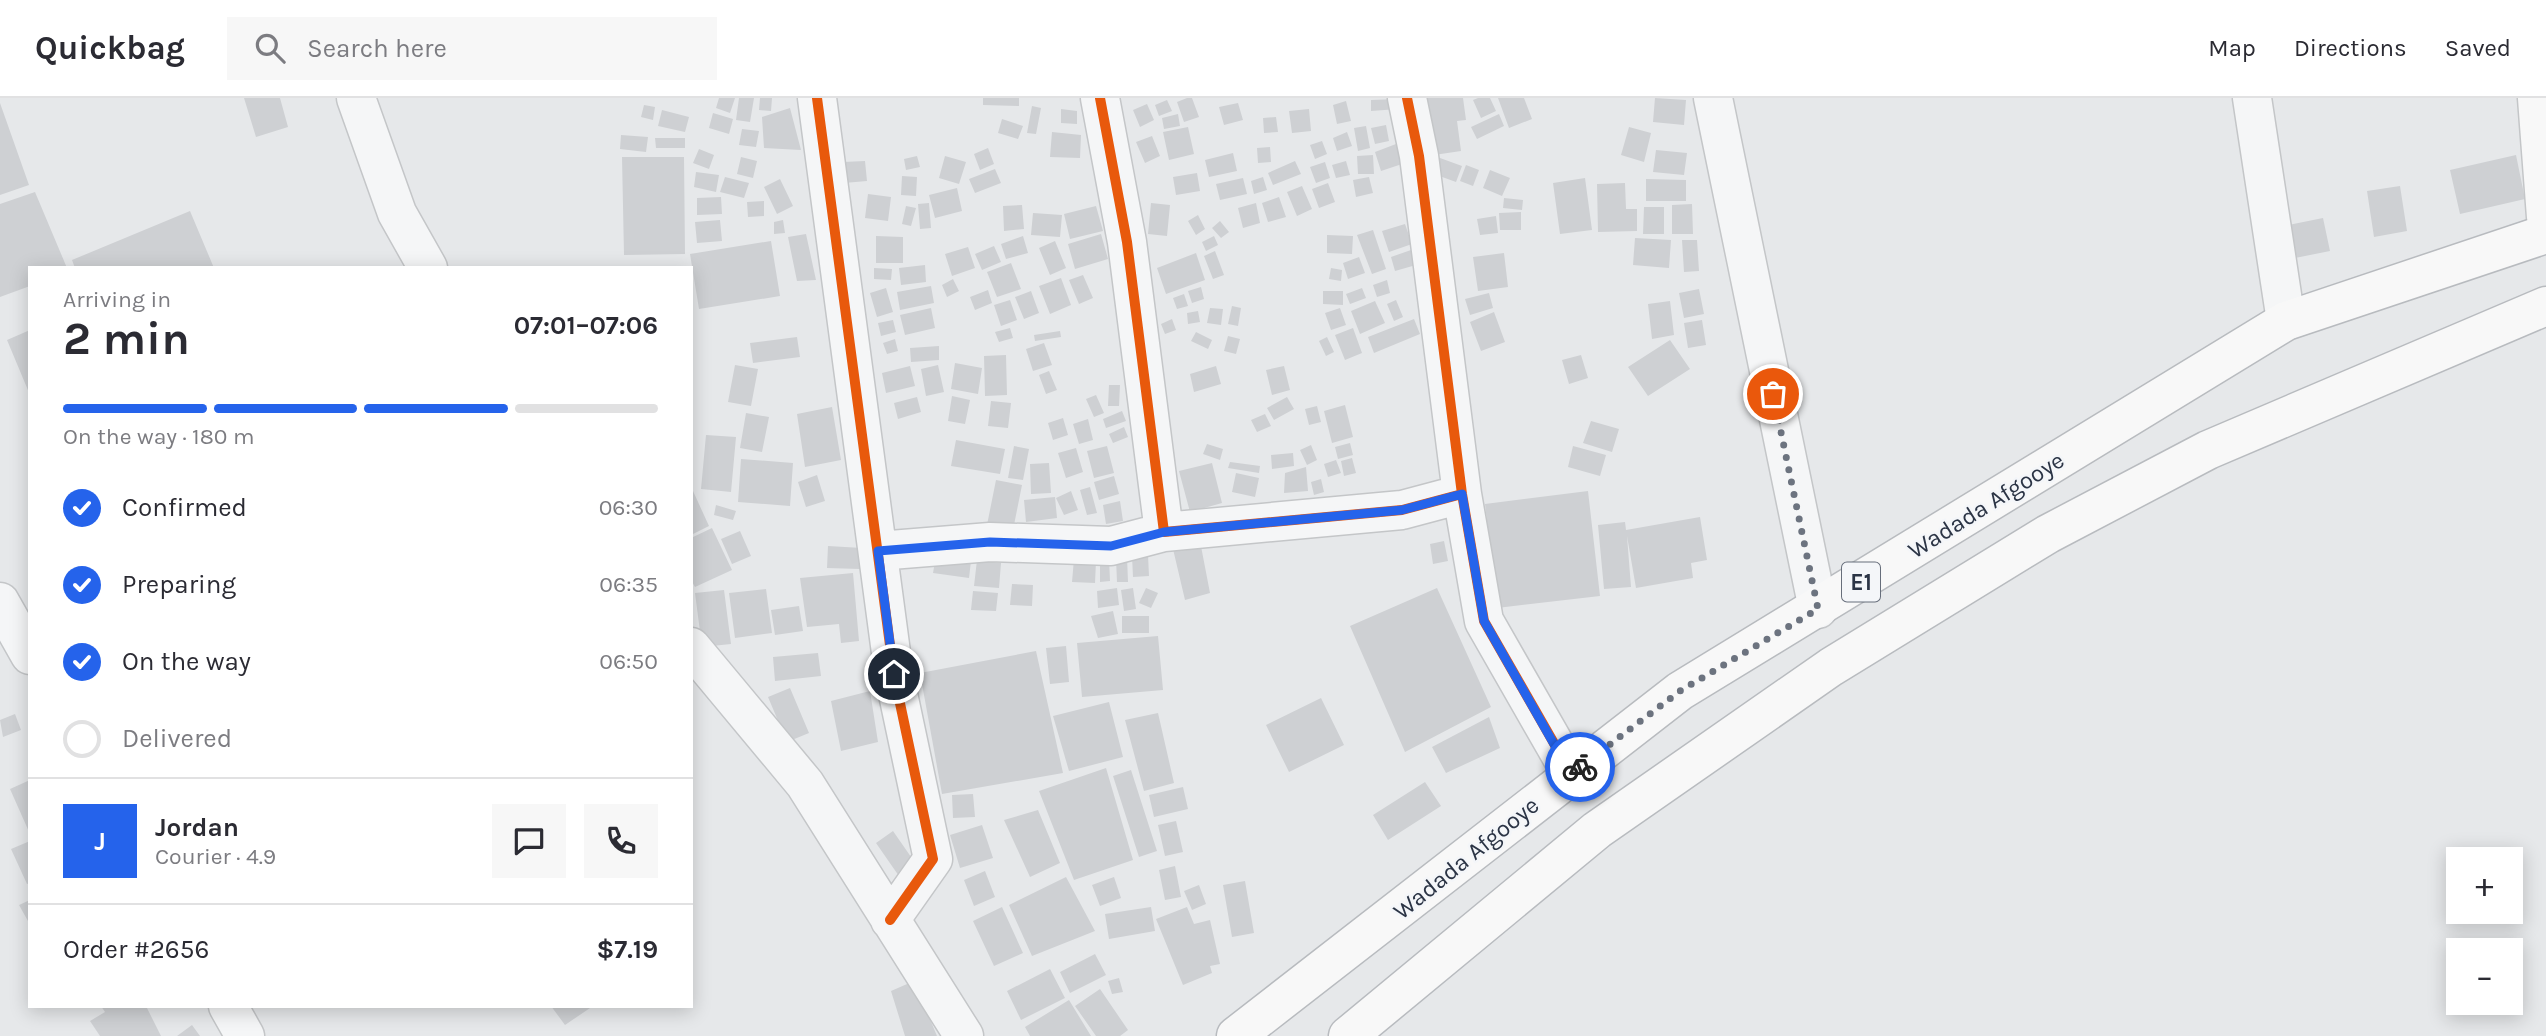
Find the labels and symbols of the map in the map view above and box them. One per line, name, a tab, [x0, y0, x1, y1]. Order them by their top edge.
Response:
pin	[1743, 364, 1803, 424]
street label: Wadada Afgooye	[1903, 446, 2069, 564]
road number: E1	[1842, 562, 1880, 602]
pin	[864, 644, 924, 704]
courier	[1545, 732, 1615, 802]
street label: Wadada Afgooye	[1388, 791, 1544, 925]

